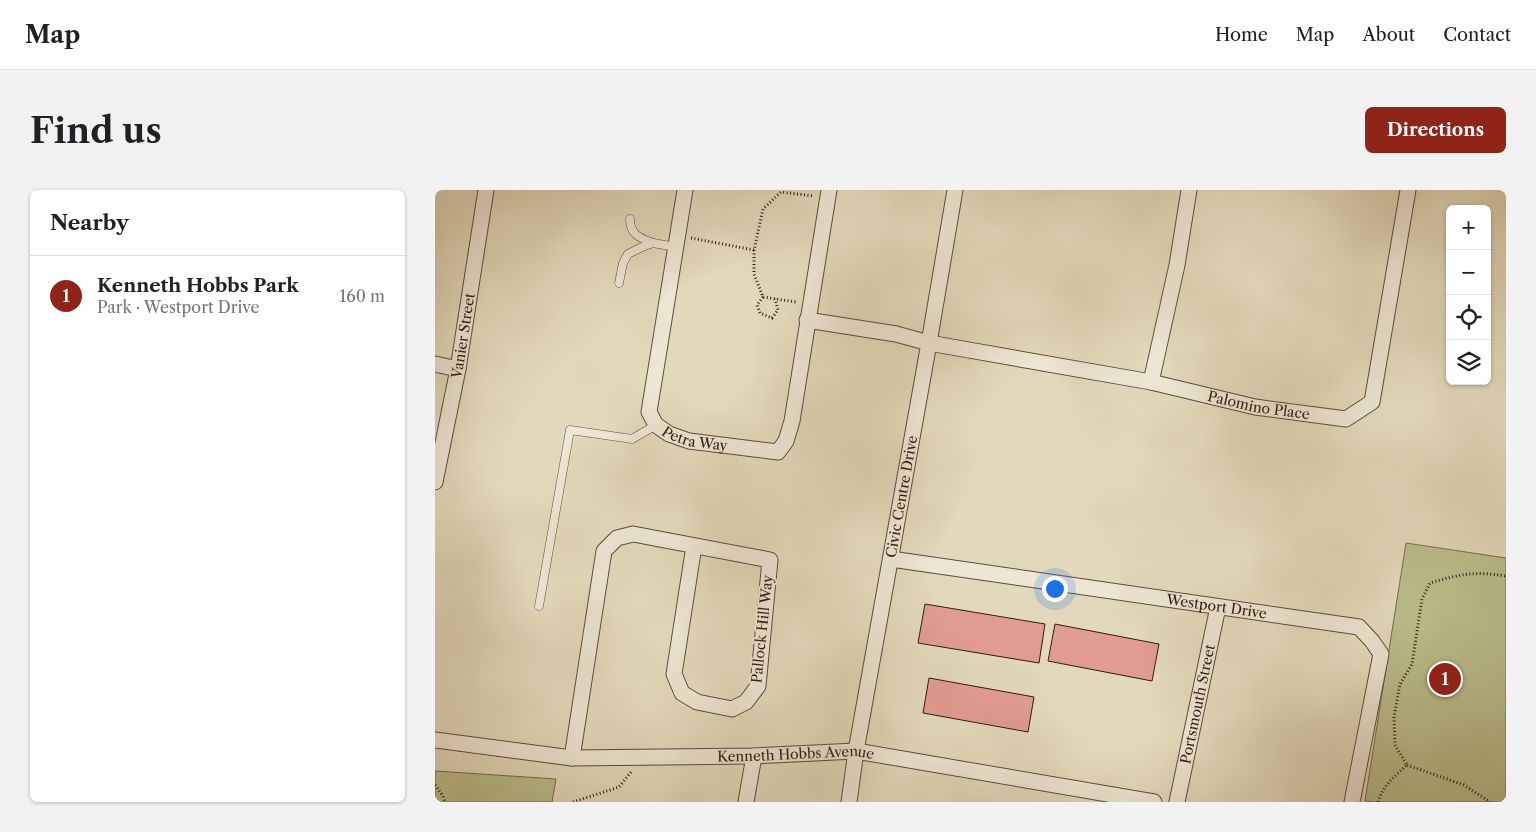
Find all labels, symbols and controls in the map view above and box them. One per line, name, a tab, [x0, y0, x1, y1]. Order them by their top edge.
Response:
text: Map	[25, 20, 80, 49]
text: Home	[1215, 24, 1268, 46]
text: Map	[1296, 24, 1334, 46]
text: About	[1362, 24, 1415, 46]
text: Contact	[1443, 24, 1511, 46]
button: Directions	[1365, 107, 1506, 153]
text: Find us	[30, 109, 162, 152]
map controls	[1446, 205, 1491, 385]
button: +	[1446, 205, 1491, 250]
text: Nearby	[50, 210, 129, 235]
button: −	[1446, 250, 1491, 295]
text: Kenneth Hobbs Park	[97, 274, 299, 297]
text: 1	[62, 286, 70, 306]
text: 160 m	[340, 286, 385, 306]
street label: Vanier Street	[447, 292, 479, 381]
button: locate	[1446, 295, 1491, 340]
text: Park · Westport Drive	[97, 297, 259, 317]
button: layers	[1446, 340, 1491, 385]
street label: Palomino Place	[1206, 387, 1311, 423]
street label: Petra Way	[658, 423, 729, 455]
street label: Civic Centre Drive	[882, 434, 921, 559]
street label: Pallock Hill Way	[747, 574, 777, 684]
your location	[1042, 576, 1068, 602]
street label: Westport Drive	[1164, 590, 1268, 623]
street label: Portsmouth Street	[1176, 643, 1219, 766]
pin: 1	[1429, 660, 1461, 698]
street label: Kenneth Hobbs Avenue	[717, 742, 876, 765]

